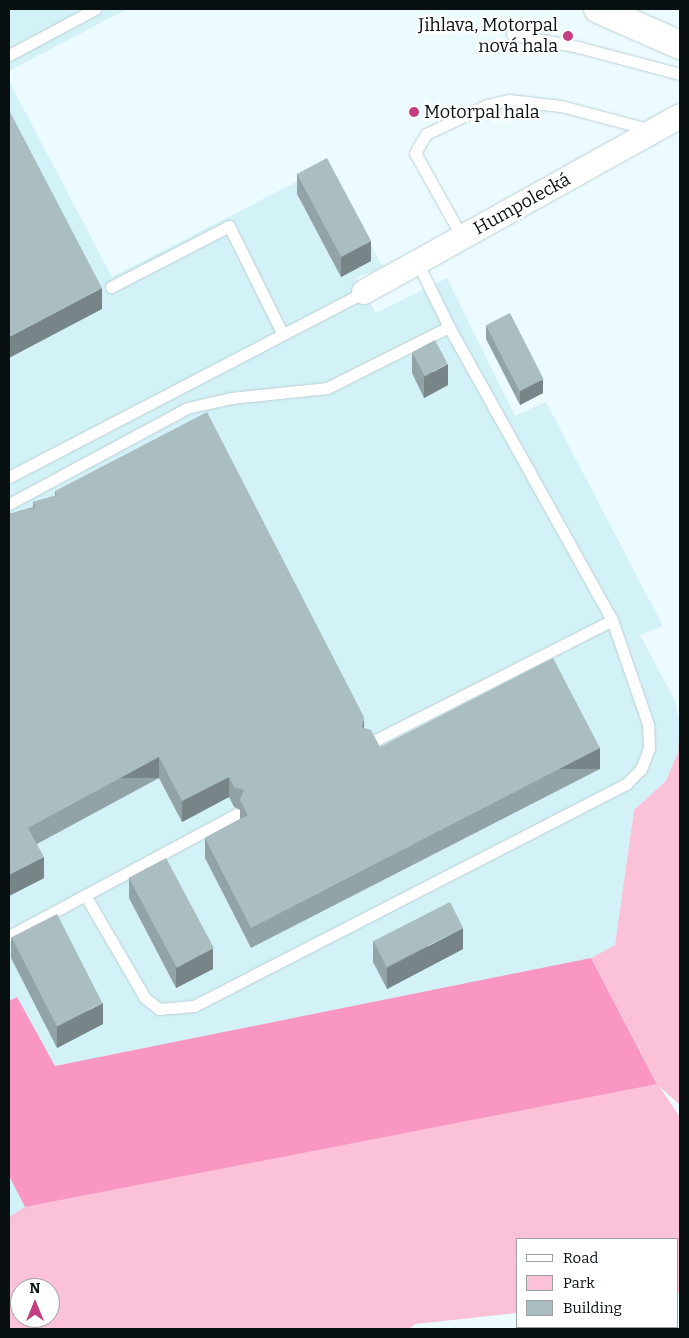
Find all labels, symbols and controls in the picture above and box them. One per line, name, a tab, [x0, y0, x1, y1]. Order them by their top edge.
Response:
place label: Jihlava, Motorpal nová hala	[418, 15, 558, 58]
marker: Jihlava, Motorpal nová hala	[562, 30, 574, 42]
place label: Motorpal hala	[424, 101, 540, 123]
marker: Motorpal hala	[408, 106, 420, 118]
street label: Humpolecká	[470, 169, 574, 239]
legend	[516, 1238, 679, 1328]
text: Road	[563, 1249, 598, 1267]
text: Park	[563, 1274, 595, 1292]
north arrow	[10, 1278, 60, 1328]
text: N	[30, 1280, 40, 1297]
text: Building	[563, 1299, 622, 1317]

